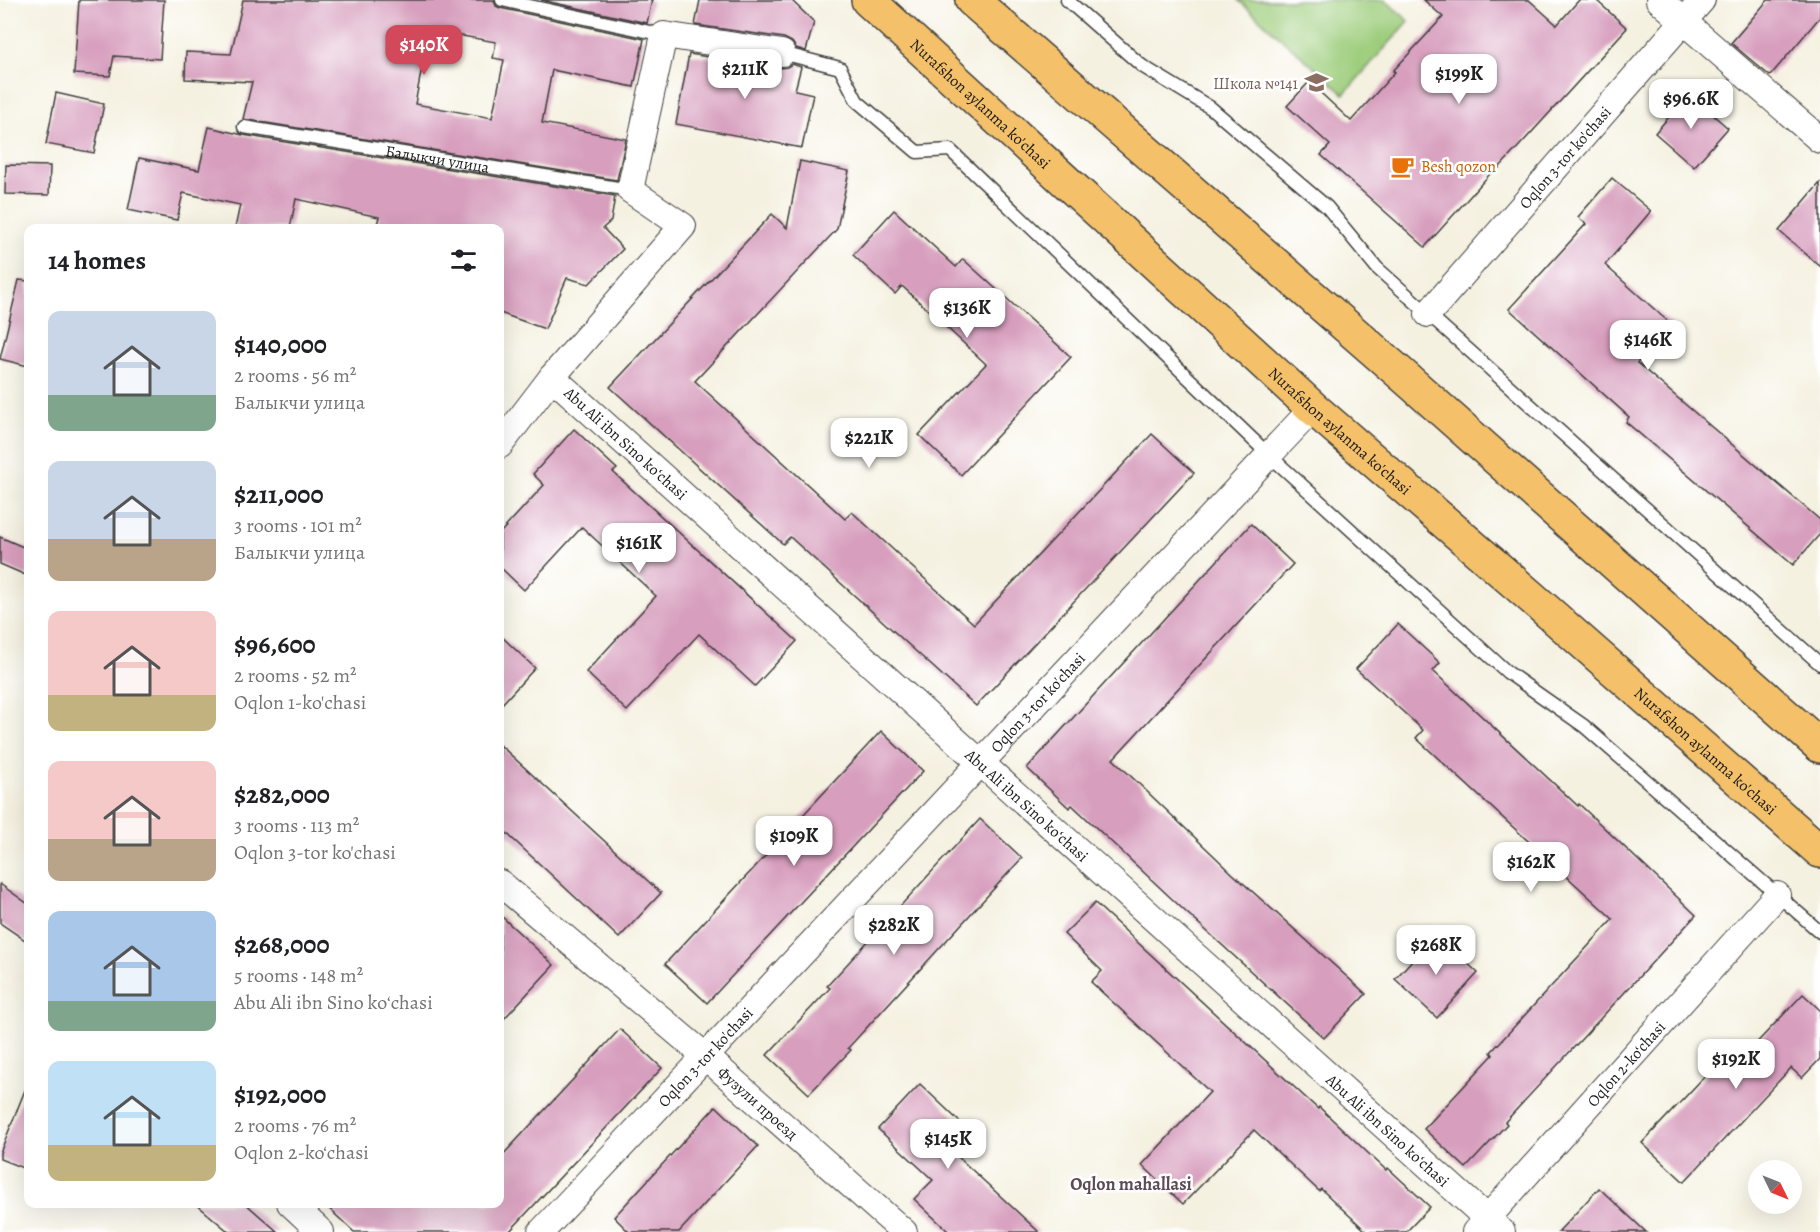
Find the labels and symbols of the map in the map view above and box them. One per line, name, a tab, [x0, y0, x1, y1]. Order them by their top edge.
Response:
pin: $140K	[382, 25, 466, 76]
street label: Nurafshon aylanma ko'chasi	[905, 34, 1055, 174]
pin: $211K	[703, 49, 787, 100]
pin: $199K	[1417, 54, 1501, 105]
school or university icon: Школа №141	[1303, 70, 1329, 96]
place label: Школа №141	[1213, 73, 1299, 95]
pin: $96.6K	[1642, 79, 1740, 130]
street label: Oqlon 3-tor ko'chasi	[1515, 102, 1616, 214]
street label: Балыкчи улица	[384, 140, 491, 179]
cafe icon: Besh qozon	[1390, 153, 1416, 179]
place label: Besh qozon	[1421, 156, 1496, 178]
pin: $136K	[925, 288, 1009, 339]
pin: $146K	[1606, 320, 1690, 371]
street label: Nurafshon aylanma ko'chasi	[1263, 362, 1416, 500]
street label: Abu Ali ibn Sino koʻchasi	[558, 382, 692, 505]
pin: $221K	[827, 418, 911, 469]
pin: $161K	[597, 523, 681, 574]
street label: Oqlon 3-tor ko'chasi	[986, 648, 1090, 758]
street label: Nurafshon aylanma ko'chasi	[1629, 683, 1781, 820]
street label: Abu Ali ibn Sino koʻchasi	[959, 744, 1093, 867]
pin: $109K	[752, 816, 836, 867]
pin: $162K	[1489, 842, 1573, 893]
pin: $282K	[852, 905, 936, 956]
pin: $268K	[1394, 925, 1478, 976]
street label: Oqlon 3-tor ko'chasi	[653, 1003, 758, 1112]
street label: Oqlon 2-ko‘chasi	[1582, 1017, 1671, 1112]
pin: $192K	[1694, 1039, 1778, 1090]
street label: Фузули проезд	[712, 1062, 802, 1145]
street label: Abu Ali ibn Sino koʻchasi	[1320, 1069, 1454, 1192]
pin: $145K	[906, 1119, 990, 1170]
north arrow	[1748, 1160, 1802, 1214]
district label: Oqlon mahallasi	[1070, 1172, 1192, 1196]

